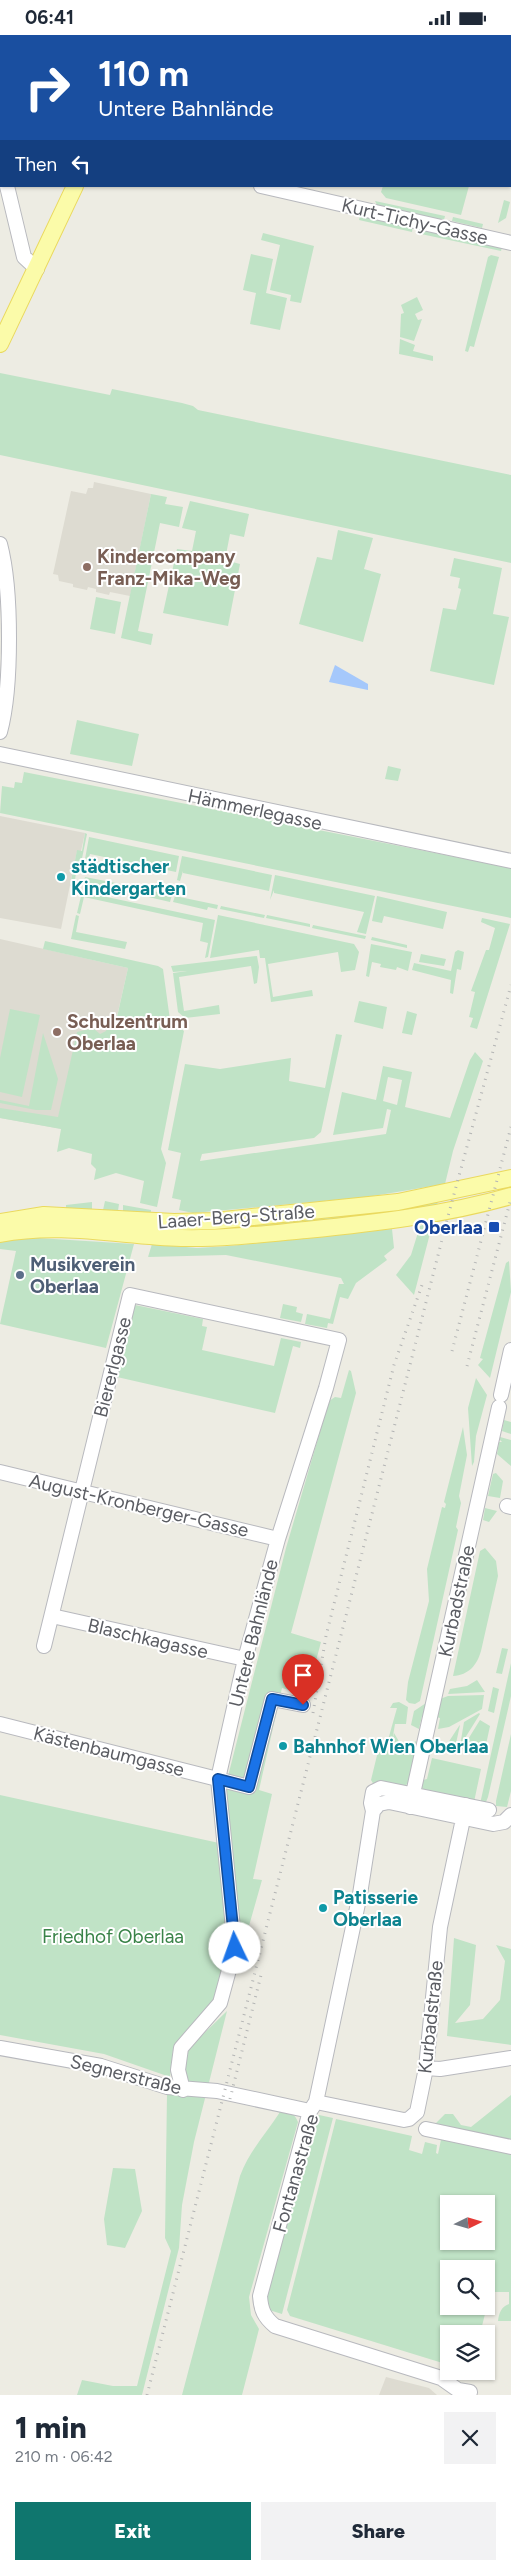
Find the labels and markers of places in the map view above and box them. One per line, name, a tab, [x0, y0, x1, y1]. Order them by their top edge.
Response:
place label: Kindercompany Franz-Mika-Weg	[97, 545, 241, 590]
marker: Kindercompany Franz-Mika-Weg	[81, 561, 93, 573]
place label: städtischer Kindergarten	[71, 855, 186, 900]
marker: städtischer Kindergarten	[55, 871, 67, 883]
place label: Schulzentrum Oberlaa	[67, 1010, 188, 1055]
marker: Schulzentrum Oberlaa	[51, 1026, 63, 1038]
place label: Oberlaa	[414, 1216, 483, 1239]
marker: Oberlaa	[487, 1220, 501, 1234]
place label: Musikverein Oberlaa	[30, 1253, 135, 1298]
marker: Musikverein Oberlaa	[14, 1269, 26, 1281]
pin	[282, 1654, 324, 1705]
place label: Bahnhof Wien Oberlaa	[293, 1735, 489, 1758]
marker: Bahnhof Wien Oberlaa	[277, 1740, 289, 1752]
place label: Patisserie Oberlaa	[333, 1886, 418, 1931]
marker: Patisserie Oberlaa	[317, 1902, 329, 1914]

